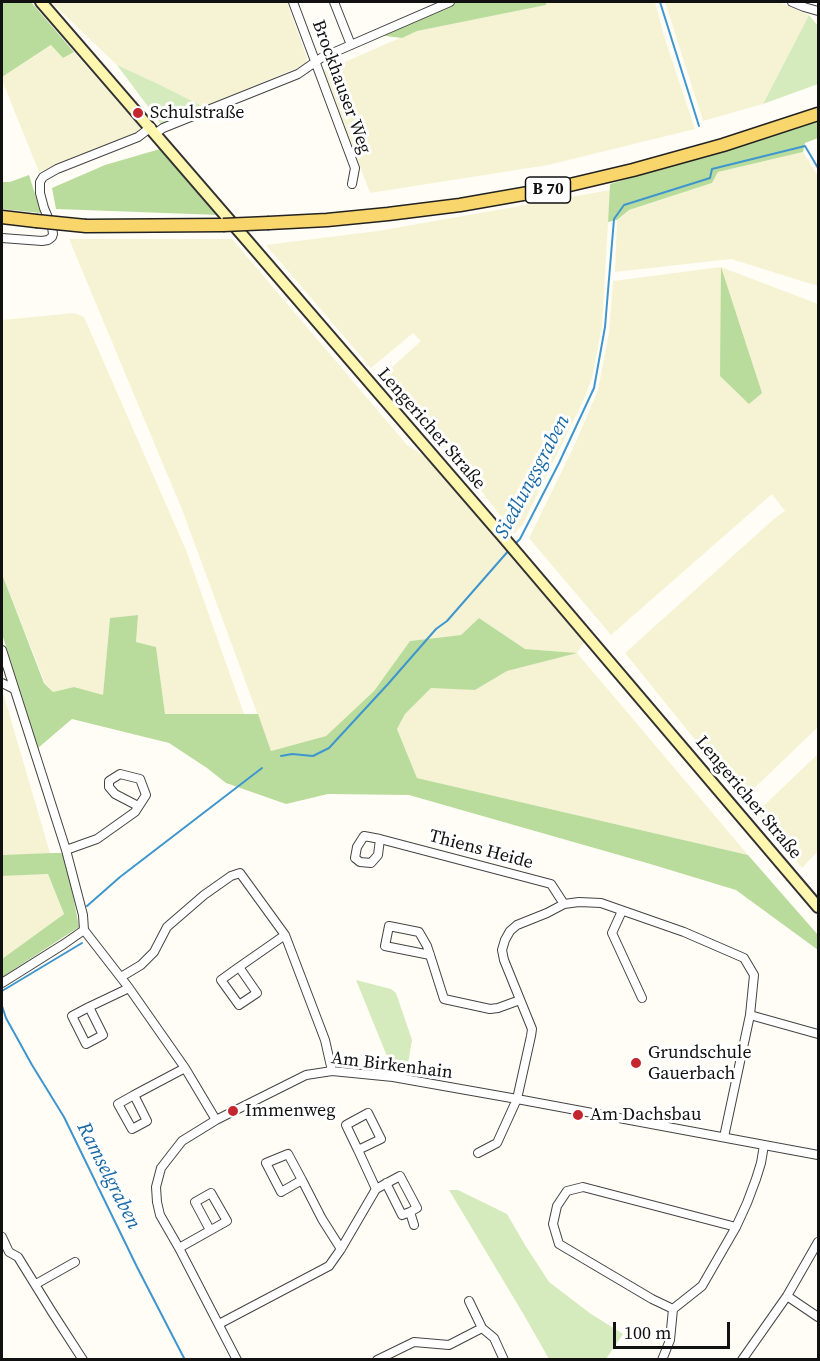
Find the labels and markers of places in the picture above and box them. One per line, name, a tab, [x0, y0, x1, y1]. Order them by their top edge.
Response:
place label: Schulstraße	[150, 102, 244, 124]
marker: Schulstraße	[131, 106, 145, 120]
place label: Grundschule Gauerbach	[648, 1042, 752, 1084]
marker: Grundschule Gauerbach	[629, 1056, 643, 1070]
place label: Immenweg	[245, 1100, 336, 1122]
marker: Immenweg	[226, 1104, 240, 1118]
place label: Am Dachsbau	[590, 1104, 701, 1126]
marker: Am Dachsbau	[571, 1108, 585, 1122]

